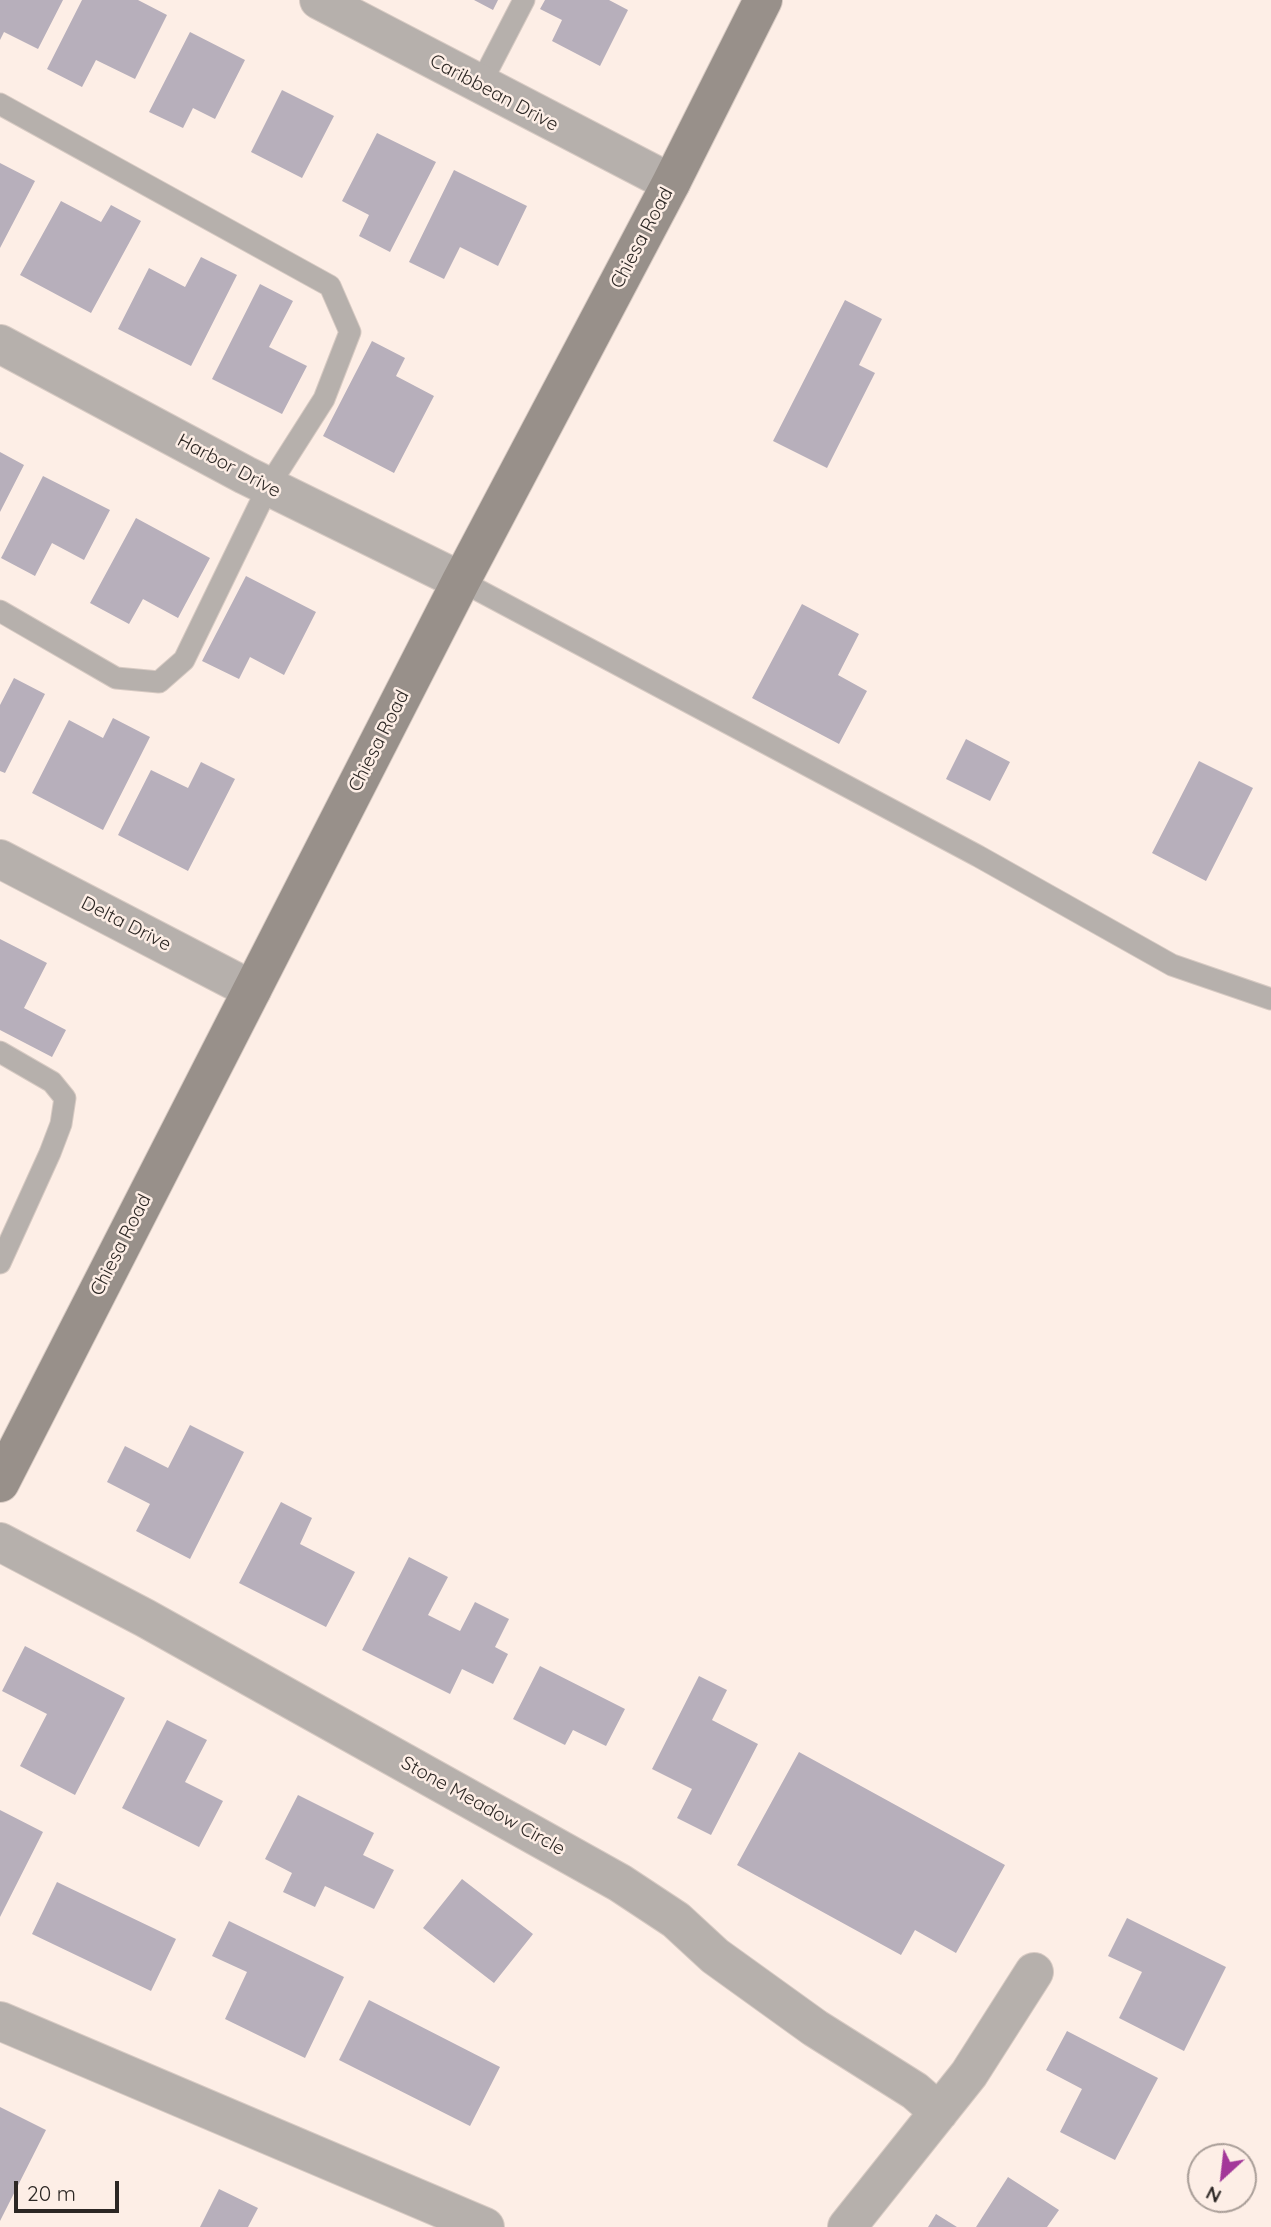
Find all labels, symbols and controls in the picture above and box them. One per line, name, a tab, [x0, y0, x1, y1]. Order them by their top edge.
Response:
street label: Caribbean Drive	[426, 49, 562, 137]
street label: Chiesa Road	[606, 184, 678, 292]
street label: Harbor Drive	[173, 429, 285, 503]
street label: Chiesa Road	[344, 686, 414, 796]
street label: Delta Drive	[77, 892, 175, 956]
street label: Chiesa Road	[86, 1190, 156, 1300]
street label: Stone Meadow Circle	[397, 1751, 569, 1861]
north arrow	[1187, 2143, 1257, 2213]
scale bar	[18, 2168, 122, 2212]
text: 20 m	[27, 2180, 76, 2206]
text: N	[1202, 2181, 1225, 2209]

